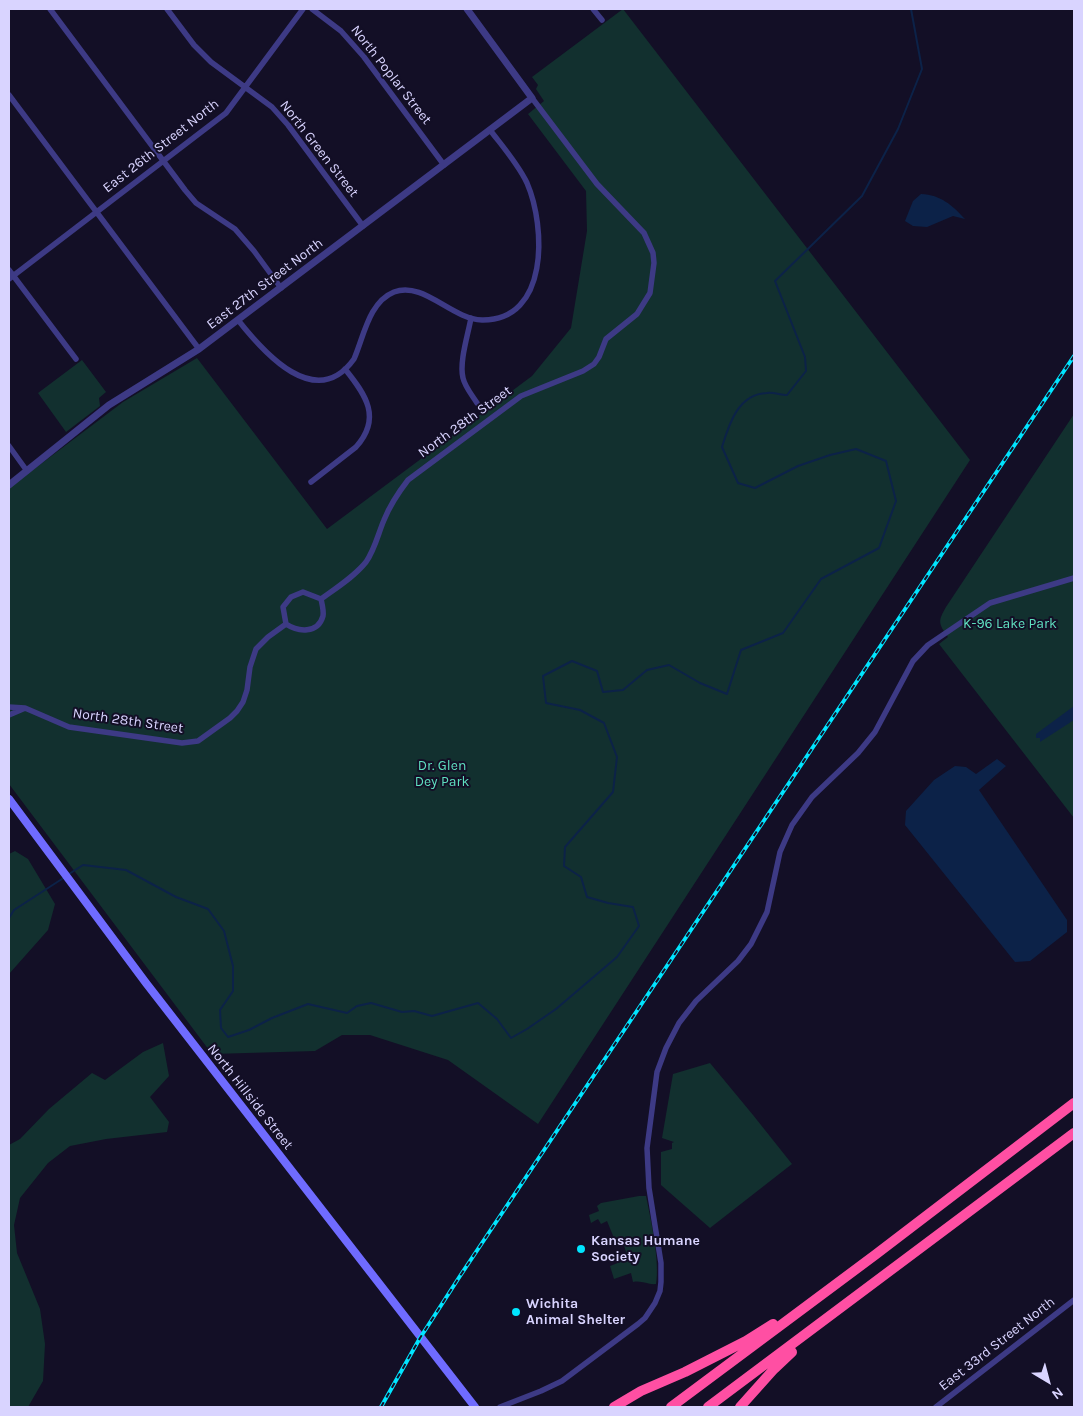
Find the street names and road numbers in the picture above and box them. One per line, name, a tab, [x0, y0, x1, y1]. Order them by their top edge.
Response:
street label: North Poplar Street	[347, 22, 435, 128]
street label: East 26th Street North	[100, 96, 222, 196]
street label: North Green Street	[276, 97, 362, 201]
street label: East 27th Street North	[204, 235, 326, 333]
street label: North 28th Street	[415, 382, 515, 462]
street label: North 28th Street	[72, 705, 184, 737]
street label: North Hillside Street	[204, 1041, 296, 1153]
street label: East 33rd Street North	[936, 1294, 1058, 1394]

